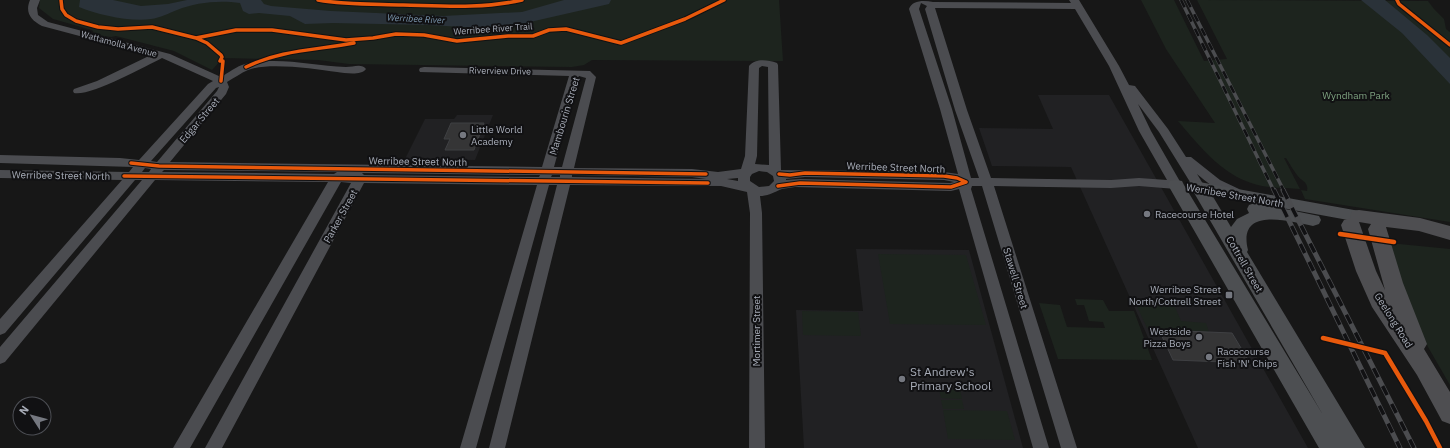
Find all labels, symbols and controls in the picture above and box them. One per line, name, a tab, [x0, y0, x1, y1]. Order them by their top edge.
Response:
water label: Werribee River	[387, 11, 446, 26]
street label: Werribee River Trail	[453, 20, 533, 37]
street label: Wattamolla Avenue	[80, 28, 159, 59]
street label: Riverview Drive	[469, 64, 531, 77]
street label: Mambourin Street	[546, 75, 583, 157]
park label: Wyndham Park	[1322, 89, 1391, 102]
street label: Edgar Street	[177, 94, 223, 146]
place label: Little World Academy	[471, 123, 523, 148]
marker: Little World Academy	[458, 130, 468, 140]
street label: Werribee Street North	[369, 154, 467, 169]
street label: Werribee Street North	[846, 159, 945, 176]
street label: Werribee Street North	[12, 168, 110, 183]
street label: Werribee Street North	[1185, 181, 1285, 210]
street label: Parker Street	[320, 187, 361, 245]
place label: Racecourse Hotel	[1155, 208, 1234, 221]
marker: Racecourse Hotel	[1142, 209, 1152, 219]
street label: Cottrell Street	[1223, 234, 1266, 295]
street label: Stawell Street	[1000, 246, 1031, 311]
place label: Werribee Street North/Cottrell Street	[1129, 283, 1221, 308]
marker: Werribee Street North/Cottrell Street	[1224, 290, 1234, 300]
street label: Geelong Road	[1371, 290, 1416, 350]
street label: Mortimer Street	[750, 295, 763, 367]
place label: Westside Pizza Boys	[1144, 325, 1191, 350]
marker: Westside Pizza Boys	[1194, 332, 1204, 342]
place label: Racecourse Fish 'N' Chips	[1217, 345, 1277, 370]
marker: Racecourse Fish 'N' Chips	[1204, 352, 1214, 362]
place label: St Andrew's Primary School	[910, 364, 991, 393]
marker: St Andrew's Primary School	[897, 374, 907, 384]
north arrow	[12, 396, 52, 436]
text: N	[16, 403, 32, 417]

